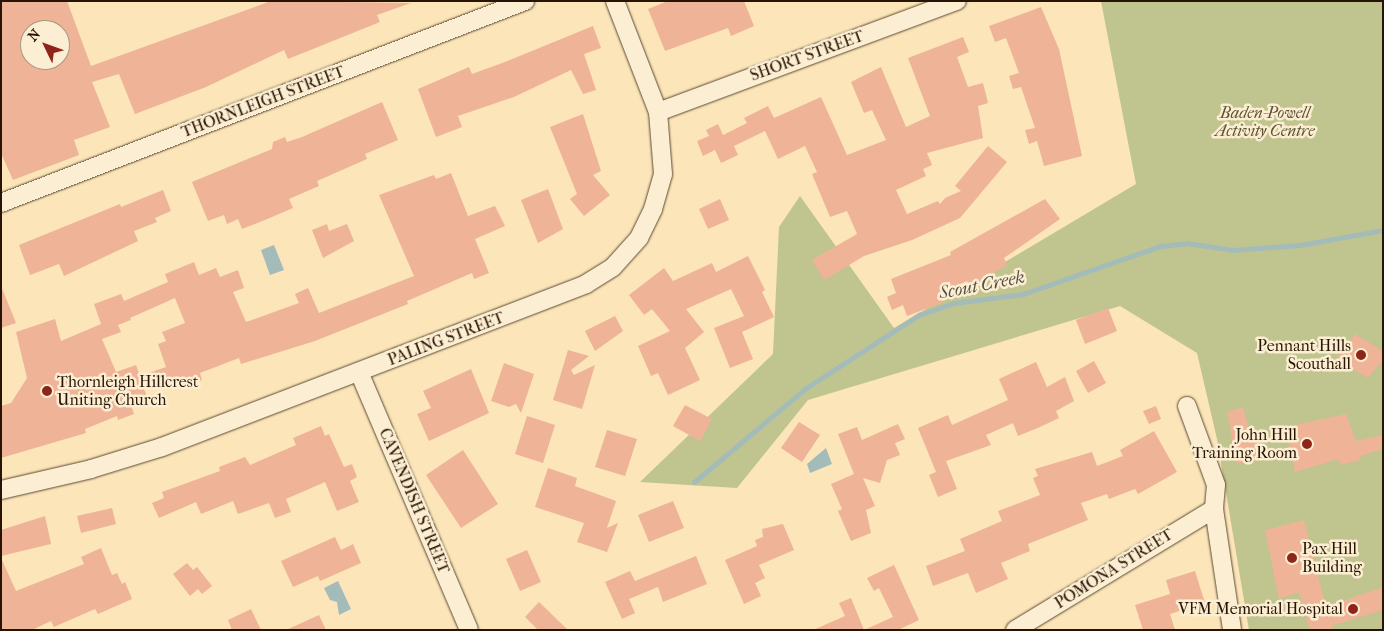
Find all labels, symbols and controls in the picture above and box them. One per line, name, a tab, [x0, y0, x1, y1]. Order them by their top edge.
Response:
north arrow	[20, 20, 70, 70]
text: N	[24, 26, 44, 45]
street label: SHORT STREET	[748, 27, 866, 85]
street label: THORNLEIGH STREET	[179, 62, 347, 142]
park label: Baden-Powell Activity Centre	[1215, 103, 1315, 141]
water label: Scout Creek	[937, 267, 1027, 305]
street label: PALING STREET	[385, 308, 507, 370]
place label: Pennant Hills Scouthall	[1257, 336, 1351, 374]
marker: Pennant Hills Scouthall	[1355, 349, 1367, 361]
place label: Thornleigh Hillcrest Uniting Church	[57, 372, 198, 410]
marker: Thornleigh Hillcrest Uniting Church	[41, 385, 53, 397]
street label: CAVENDISH STREET	[375, 425, 453, 577]
place label: John Hill Training Room	[1192, 425, 1297, 463]
marker: John Hill Training Room	[1301, 438, 1313, 450]
street label: POMONA STREET	[1051, 525, 1177, 613]
place label: Pax Hill Building	[1302, 539, 1362, 577]
marker: Pax Hill Building	[1286, 552, 1298, 564]
place label: VFM Memorial Hospital	[1178, 599, 1343, 619]
marker: VFM Memorial Hospital	[1347, 603, 1359, 615]

